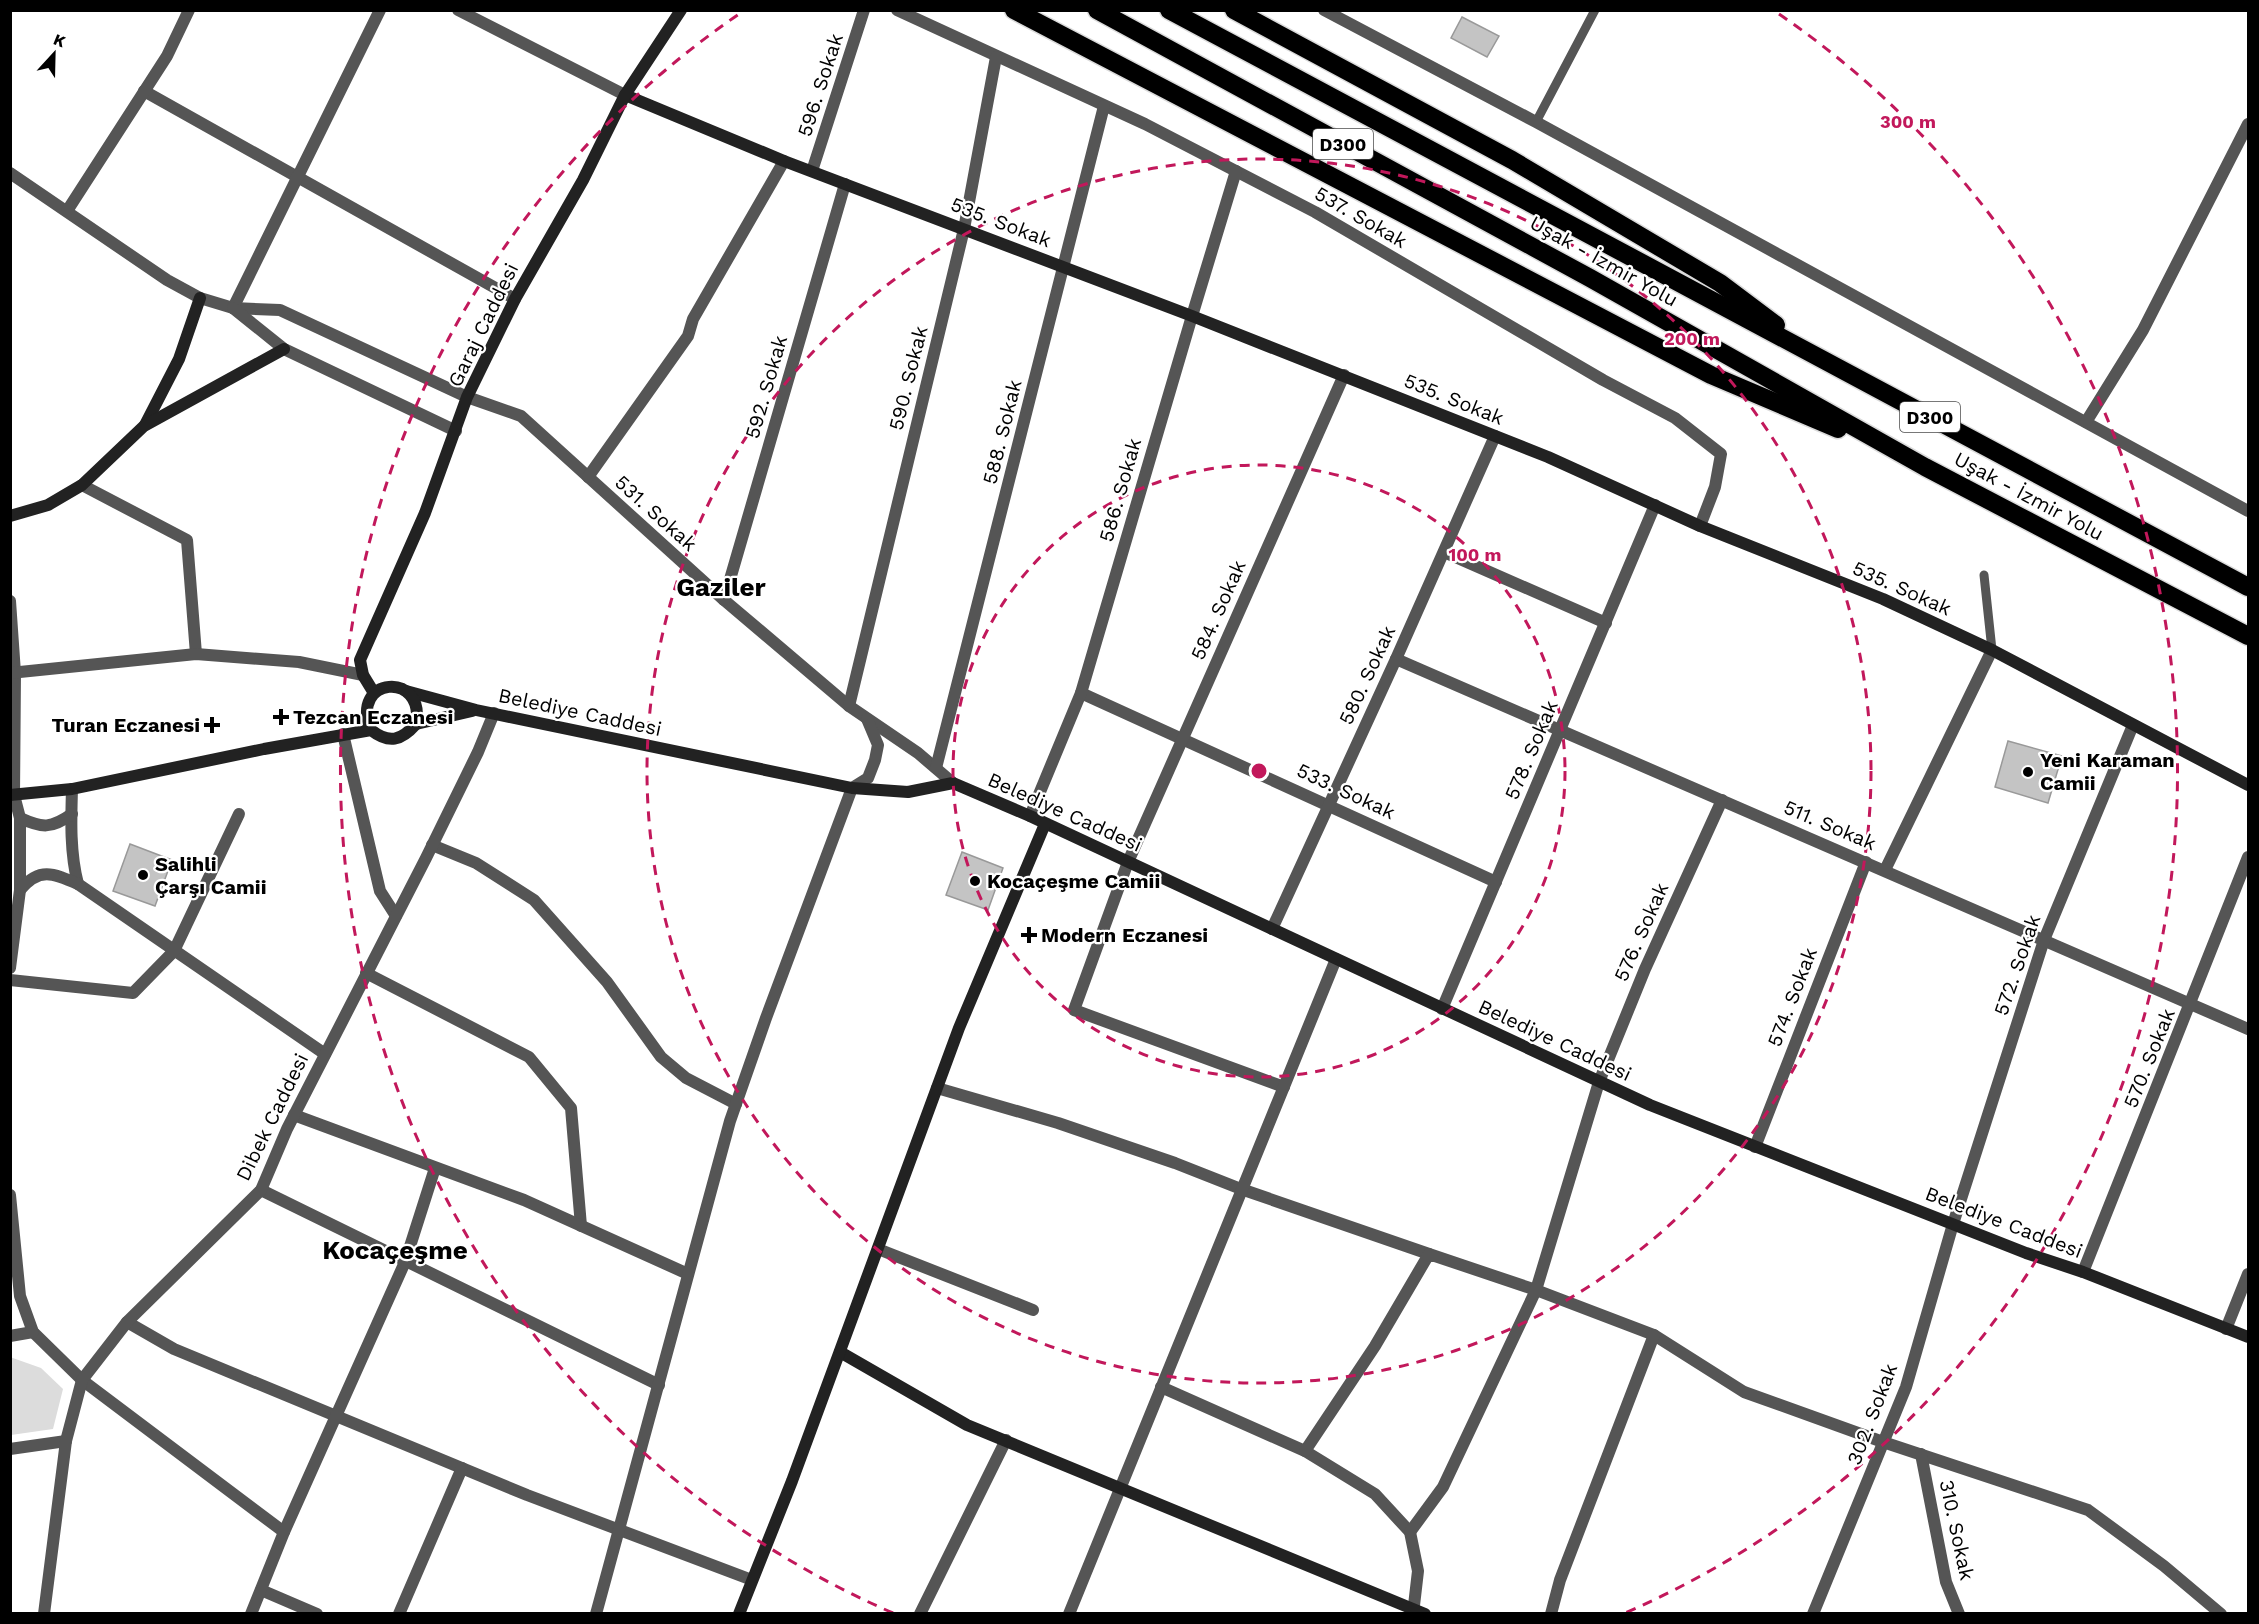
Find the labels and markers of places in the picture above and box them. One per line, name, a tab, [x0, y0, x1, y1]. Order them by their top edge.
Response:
place label: Tezcan Eczanesi	[293, 705, 453, 729]
marker: Tezcan Eczanesi	[274, 710, 288, 724]
place label: Turan Eczanesi	[51, 713, 200, 737]
marker: Turan Eczanesi	[205, 718, 219, 732]
place label: Yeni Karaman Camii	[2040, 748, 2175, 795]
centre of rings	[1249, 761, 1269, 781]
marker: Yeni Karaman Camii	[2021, 765, 2035, 779]
place label: Salihli Çarşı Camii	[155, 852, 267, 899]
marker: Salihli Çarşı Camii	[136, 868, 150, 882]
place label: Kocaçeşme Camii	[987, 869, 1160, 893]
marker: Kocaçeşme Camii	[968, 874, 982, 888]
place label: Modern Eczanesi	[1041, 923, 1208, 947]
marker: Modern Eczanesi	[1022, 928, 1036, 942]

